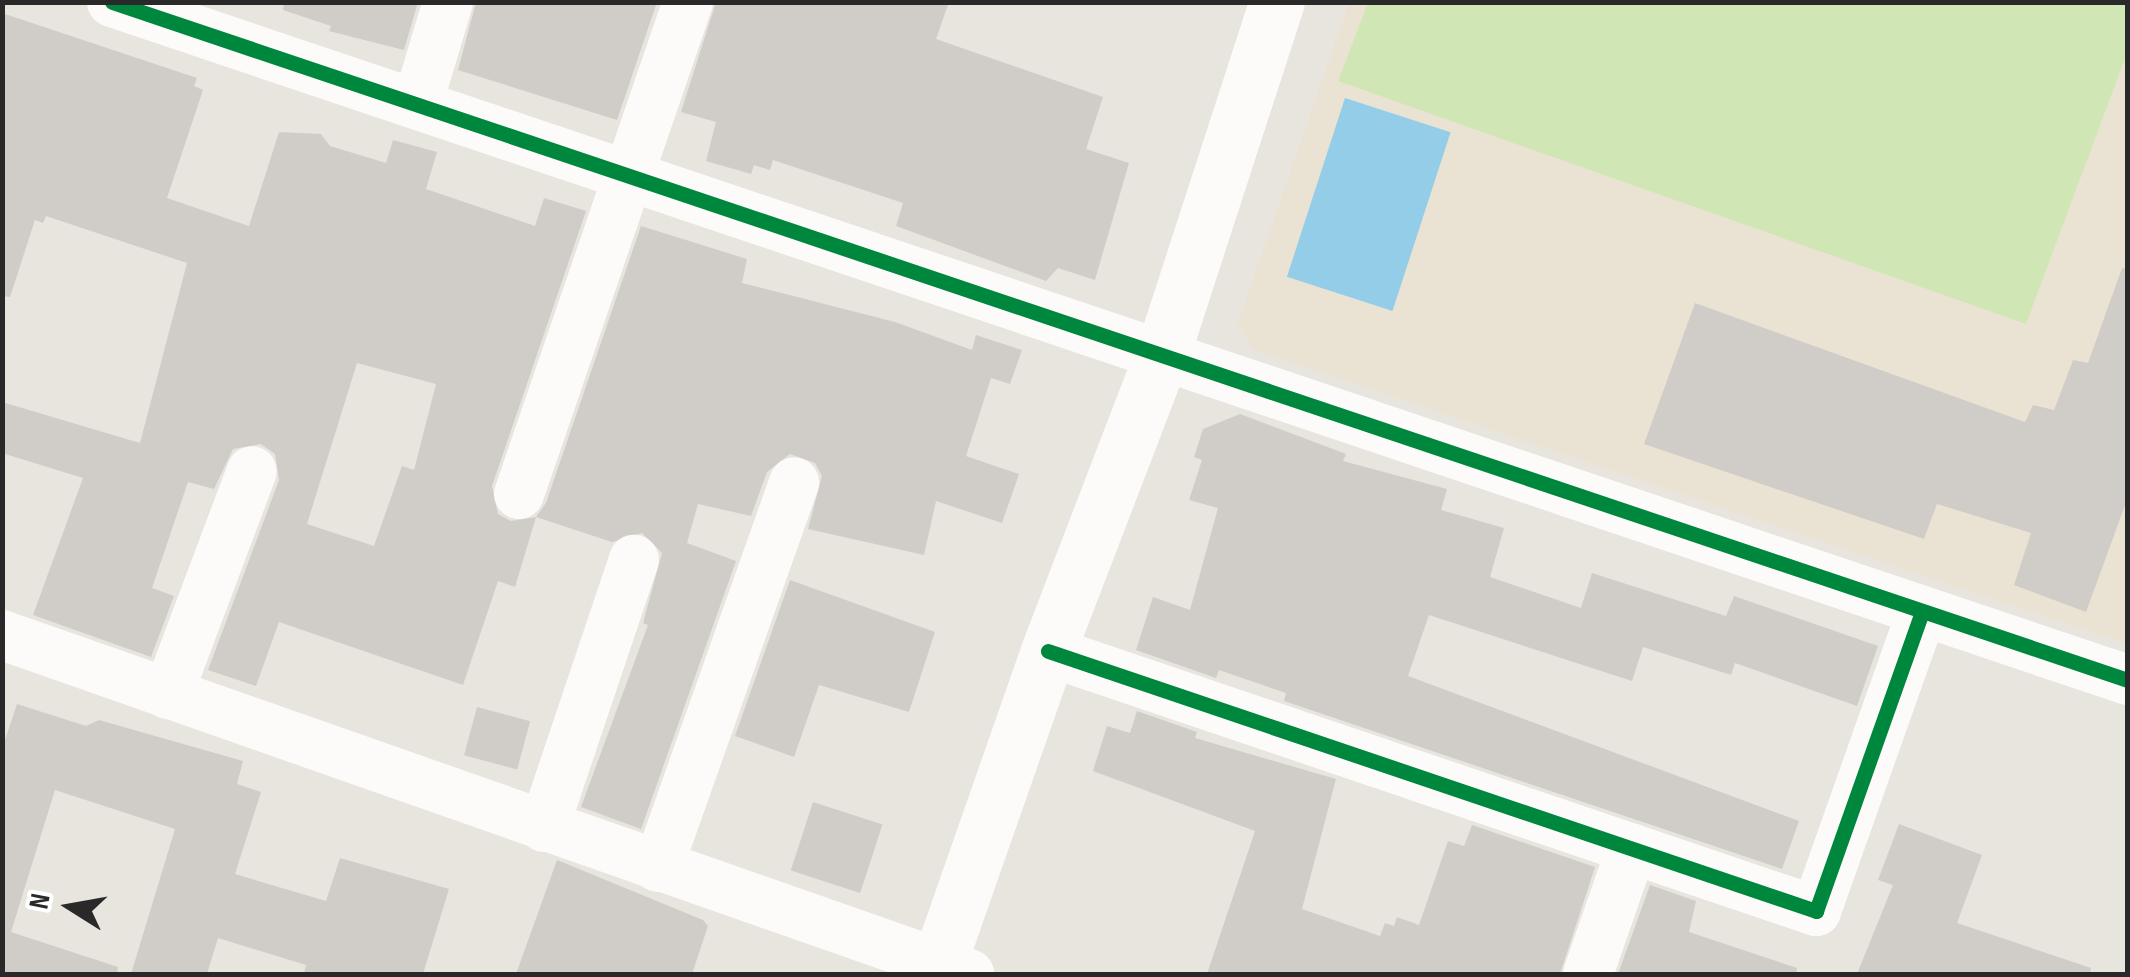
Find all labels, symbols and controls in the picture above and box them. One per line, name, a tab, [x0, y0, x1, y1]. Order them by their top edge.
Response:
north arrow	[20, 857, 120, 957]
text: N	[22, 891, 58, 912]

